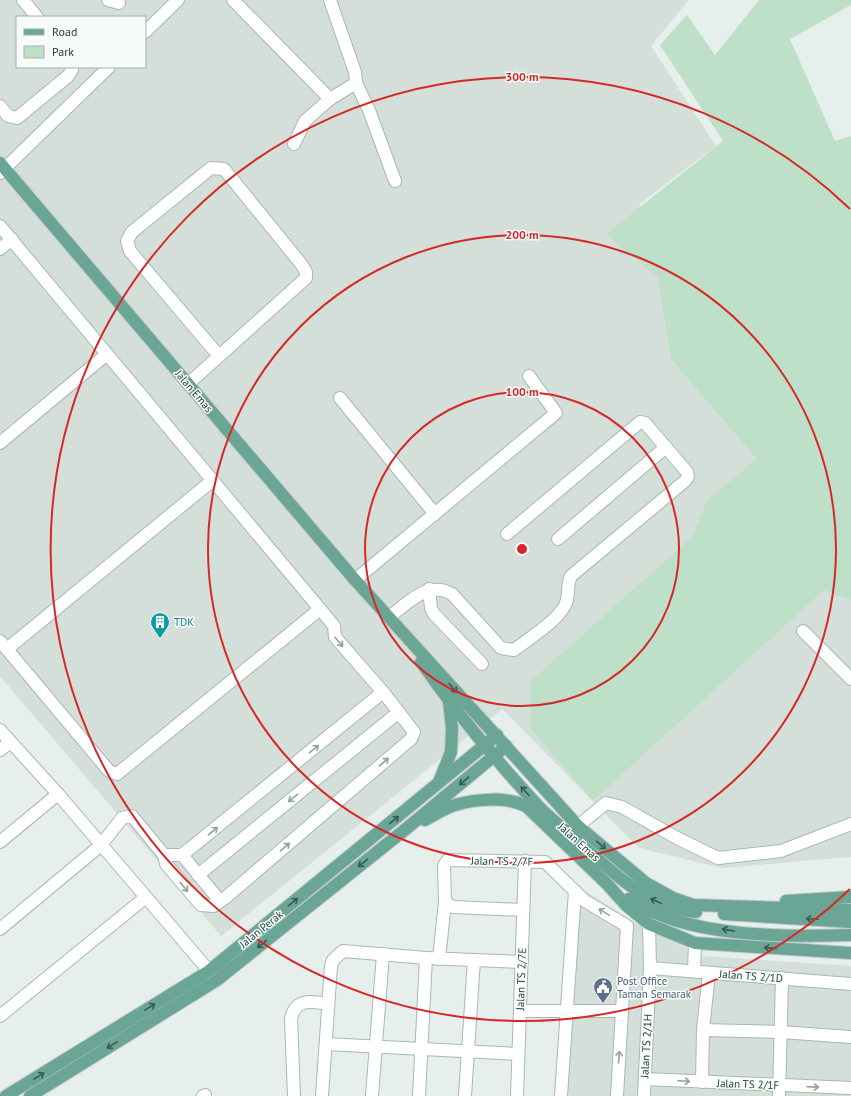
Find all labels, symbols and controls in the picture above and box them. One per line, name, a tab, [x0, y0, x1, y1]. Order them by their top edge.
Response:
legend	[16, 16, 146, 68]
text: Road	[52, 24, 77, 39]
text: Park	[52, 44, 74, 59]
text: 300 m	[505, 69, 539, 84]
text: 200 m	[505, 227, 539, 242]
street label: Jalan Emas	[172, 366, 216, 415]
text: 100 m	[505, 384, 539, 399]
centre of rings	[515, 542, 529, 556]
building icon: TDK	[149, 611, 171, 639]
place label: TDK	[174, 615, 194, 629]
one-way arrow	[335, 636, 344, 647]
one-way arrow	[448, 682, 457, 692]
one-way arrow	[309, 745, 320, 753]
one-way arrow	[378, 758, 389, 767]
one-way arrow	[459, 777, 470, 786]
one-way arrow	[521, 786, 530, 796]
one-way arrow	[288, 793, 299, 802]
one-way arrow	[389, 815, 399, 824]
street label: Jalan Emas	[555, 819, 603, 865]
one-way arrow	[207, 826, 218, 835]
one-way arrow	[596, 840, 606, 849]
one-way arrow	[280, 842, 290, 851]
street label: Jalan TS 2/7F	[470, 853, 534, 869]
one-way arrow	[358, 859, 369, 867]
one-way arrow	[180, 882, 189, 892]
one-way arrow	[650, 897, 662, 904]
one-way arrow	[288, 898, 299, 906]
street label: Jalan Perak	[236, 907, 286, 951]
one-way arrow	[598, 908, 610, 916]
one-way arrow	[806, 916, 819, 923]
one-way arrow	[722, 926, 735, 934]
one-way arrow	[256, 940, 267, 948]
one-way arrow	[764, 944, 777, 952]
street label: Jalan TS 2/7E	[513, 947, 529, 1012]
street label: Jalan TS 2/1D	[718, 967, 783, 985]
place label: Post Office Taman Semarak	[617, 974, 692, 1001]
public building icon: Post Office Taman Semarak	[592, 976, 614, 1004]
one-way arrow	[144, 1003, 156, 1011]
street label: Jalan TS 2/1H	[637, 1014, 655, 1079]
one-way arrow	[107, 1041, 118, 1049]
one-way arrow	[616, 1051, 623, 1064]
one-way arrow	[33, 1071, 45, 1079]
street label: Jalan TS 2/1F	[716, 1076, 780, 1092]
one-way arrow	[677, 1077, 690, 1085]
one-way arrow	[806, 1083, 819, 1090]

